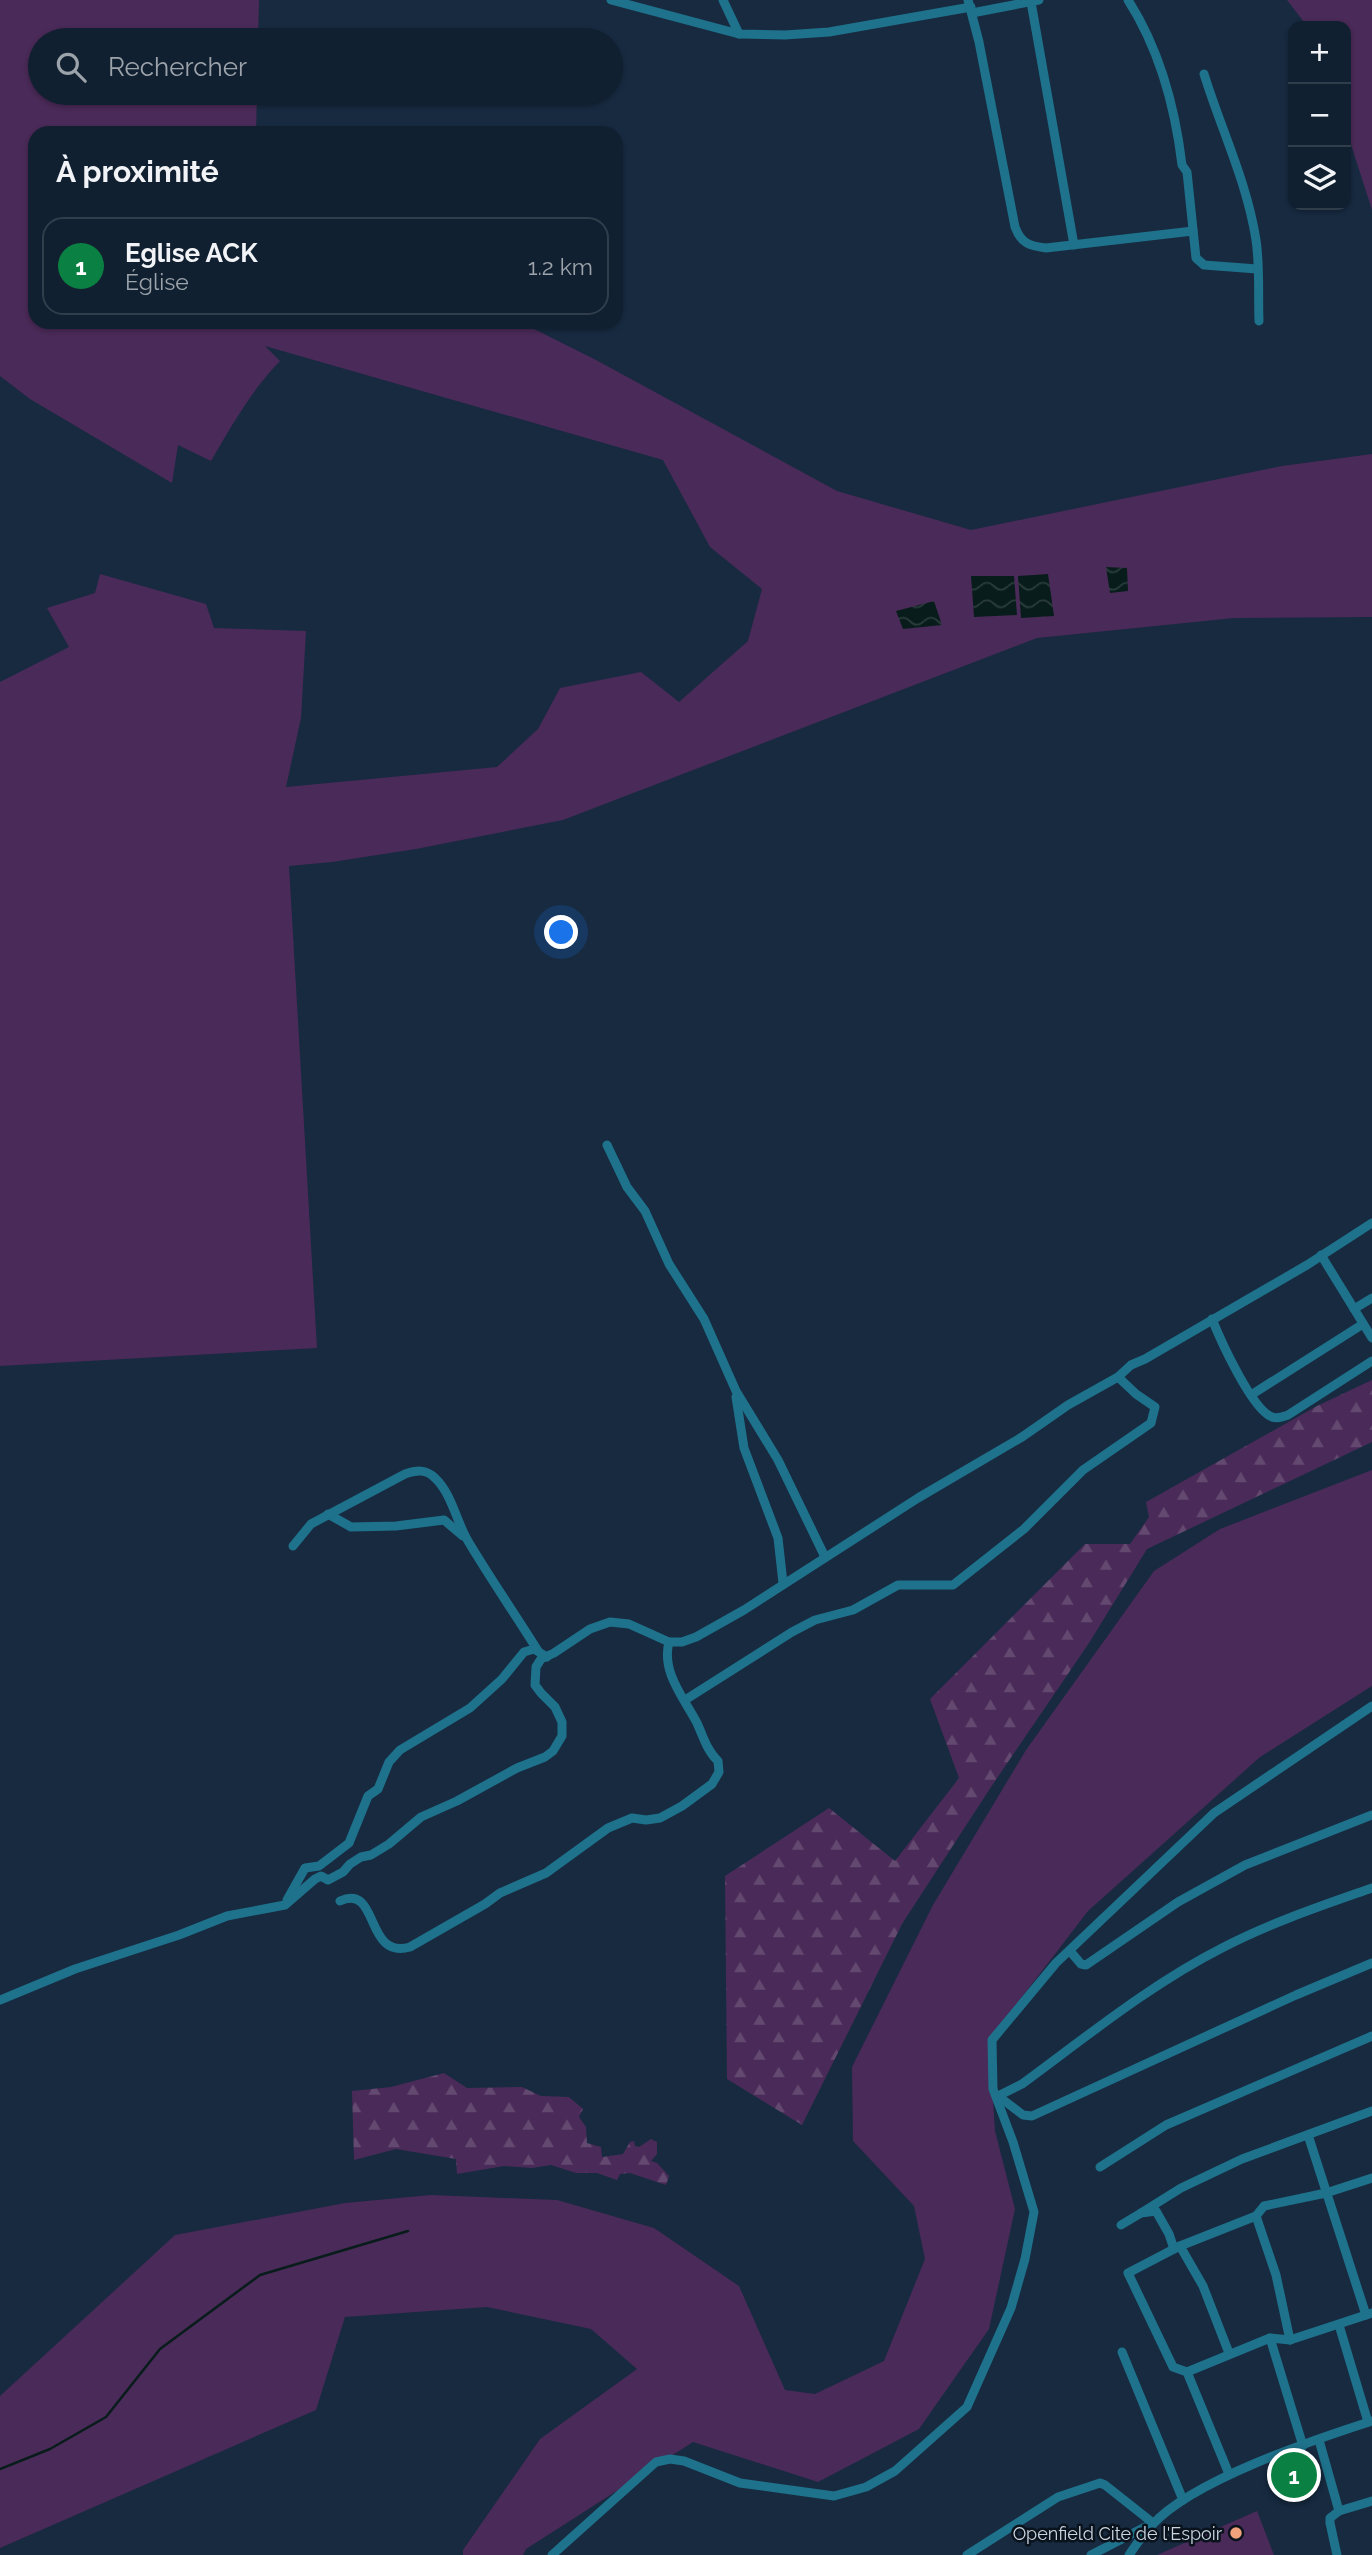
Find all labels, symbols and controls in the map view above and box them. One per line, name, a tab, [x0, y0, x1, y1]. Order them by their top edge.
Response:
map controls	[1288, 21, 1351, 210]
button: +	[1288, 21, 1351, 84]
search box	[28, 28, 623, 105]
icon: search	[52, 48, 90, 86]
text: Rechercher	[108, 52, 247, 82]
button: −	[1288, 84, 1351, 147]
button: layers	[1288, 147, 1351, 210]
text: À proximité	[56, 154, 219, 189]
text: Eglise ACK	[125, 238, 258, 268]
text: 1	[75, 253, 87, 280]
text: 1.2 km	[528, 253, 593, 280]
text: Église	[125, 268, 189, 295]
your location	[544, 915, 578, 949]
pin: 1	[1271, 2449, 1317, 2501]
place label: Openfield Cite de l'Espoir	[1013, 2523, 1223, 2544]
marker: Openfield Cite de l'Espoir	[1228, 2525, 1244, 2541]

